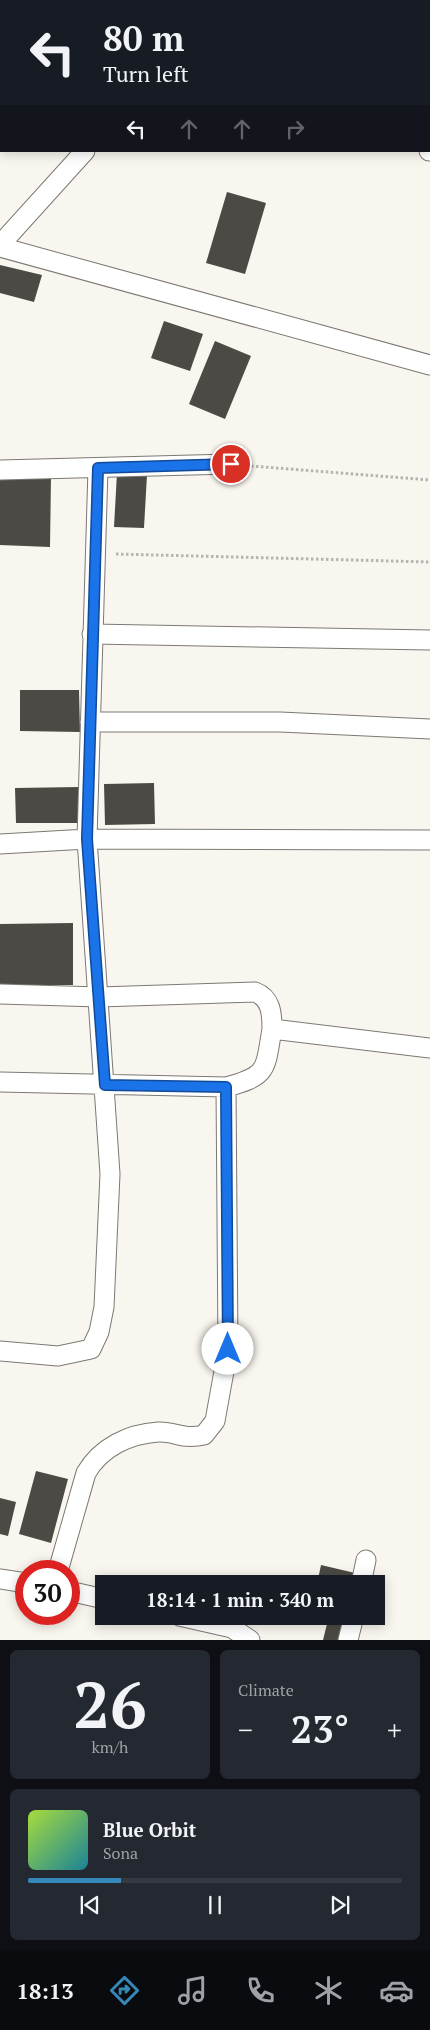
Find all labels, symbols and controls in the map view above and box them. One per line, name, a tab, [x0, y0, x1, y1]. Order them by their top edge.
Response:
text: 80 m	[103, 15, 184, 61]
icon: left	[20, 20, 85, 85]
text: Turn left	[103, 59, 189, 88]
icon: left	[122, 115, 150, 143]
icon: ahead	[175, 115, 203, 143]
icon: ahead	[228, 115, 256, 143]
icon: right	[281, 115, 309, 143]
pin	[210, 443, 252, 485]
icon: arrive	[217, 450, 245, 478]
position arrow	[201, 1322, 253, 1374]
speed limit sign: 30	[15, 1560, 80, 1625]
text: 18:14 · 1 min · 340 m	[146, 1587, 334, 1612]
text: 26	[73, 1660, 147, 1747]
text: Climate	[238, 1679, 294, 1701]
text: 23°	[291, 1704, 349, 1754]
text: −	[238, 1711, 253, 1748]
text: +	[387, 1711, 402, 1748]
text: km/h	[92, 1736, 128, 1758]
text: Blue Orbit	[103, 1817, 196, 1842]
text: Sona	[103, 1842, 138, 1864]
icon: previous	[76, 1891, 104, 1919]
icon: pause	[201, 1891, 229, 1919]
icon: next	[326, 1891, 354, 1919]
icon: directions	[107, 1973, 142, 2008]
icon: music	[175, 1973, 210, 2008]
icon: phone	[243, 1973, 278, 2008]
icon: climate	[311, 1973, 346, 2008]
icon: car	[379, 1973, 414, 2008]
text: 18:13	[16, 1976, 74, 2005]

